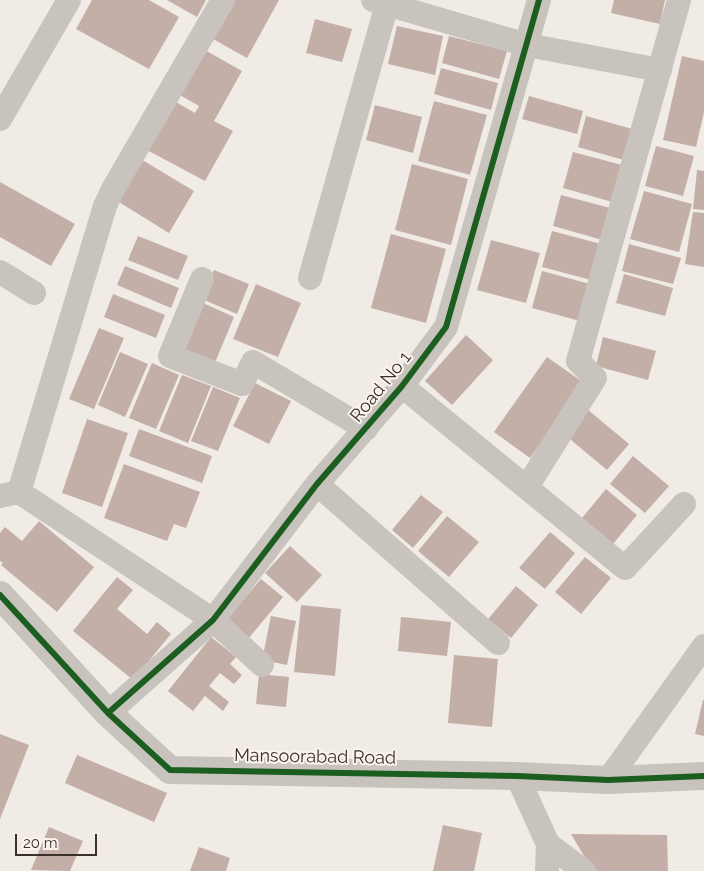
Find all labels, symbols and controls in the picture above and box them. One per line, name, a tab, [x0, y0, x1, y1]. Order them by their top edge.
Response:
street label: Road No 1	[346, 347, 416, 427]
street label: Mansoorabad Road	[234, 745, 396, 769]
scale bar	[18, 824, 100, 856]
text: 20 m	[23, 834, 58, 852]

